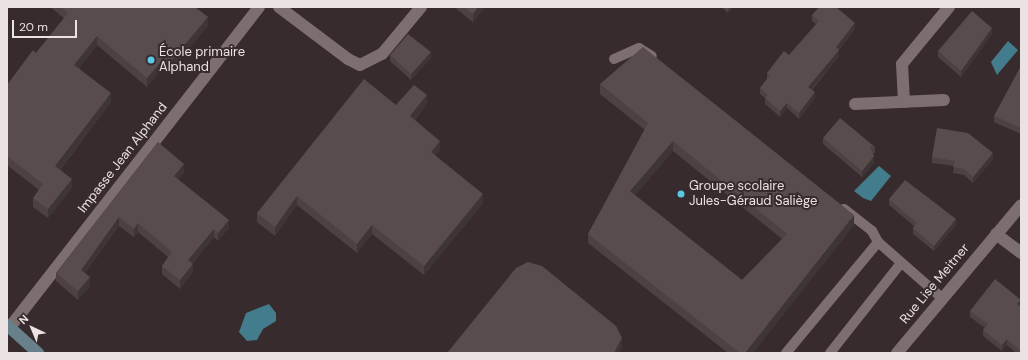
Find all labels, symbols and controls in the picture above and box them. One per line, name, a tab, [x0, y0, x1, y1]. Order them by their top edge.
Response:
scale bar	[14, 12, 79, 38]
text: 20 m	[19, 19, 48, 35]
place label: École primaire Alphand	[159, 45, 245, 76]
marker: École primaire Alphand	[146, 55, 156, 65]
street label: Impasse Jean Alphand	[75, 100, 171, 216]
place label: Groupe scolaire Jules-Géraud Saliège	[689, 179, 817, 210]
marker: Groupe scolaire Jules-Géraud Saliège	[676, 189, 686, 199]
street label: Rue Lise Meitner	[897, 241, 973, 327]
north arrow	[12, 308, 52, 348]
text: N	[16, 312, 31, 327]

